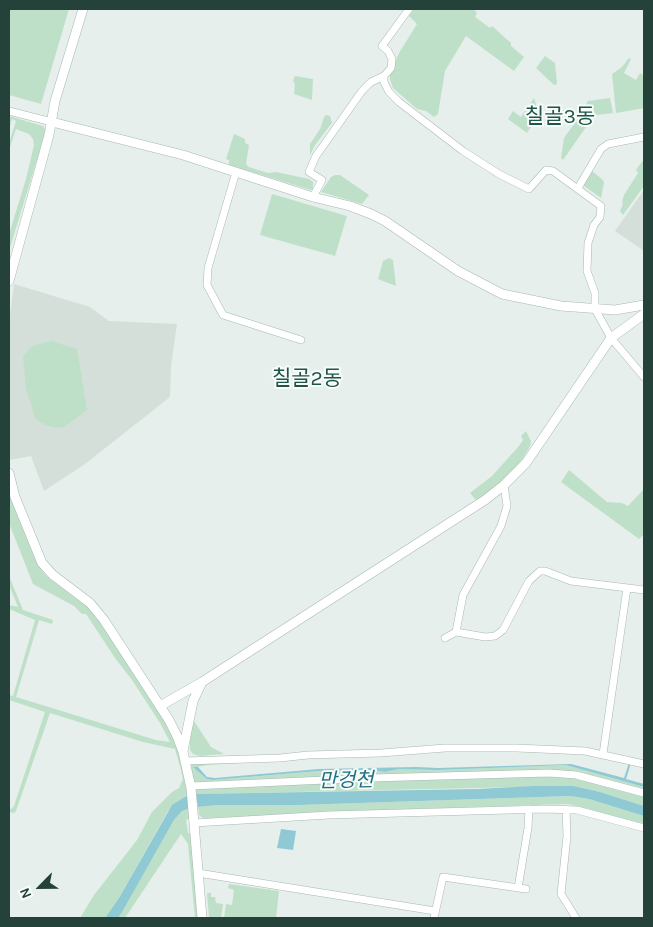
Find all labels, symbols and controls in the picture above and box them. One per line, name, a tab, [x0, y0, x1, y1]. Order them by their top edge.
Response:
district label: 칠골3동	[525, 104, 595, 130]
district label: 칠골2동	[272, 366, 342, 392]
water label: 만겅천	[318, 769, 374, 793]
north arrow	[15, 862, 65, 912]
text: N	[16, 885, 36, 901]

